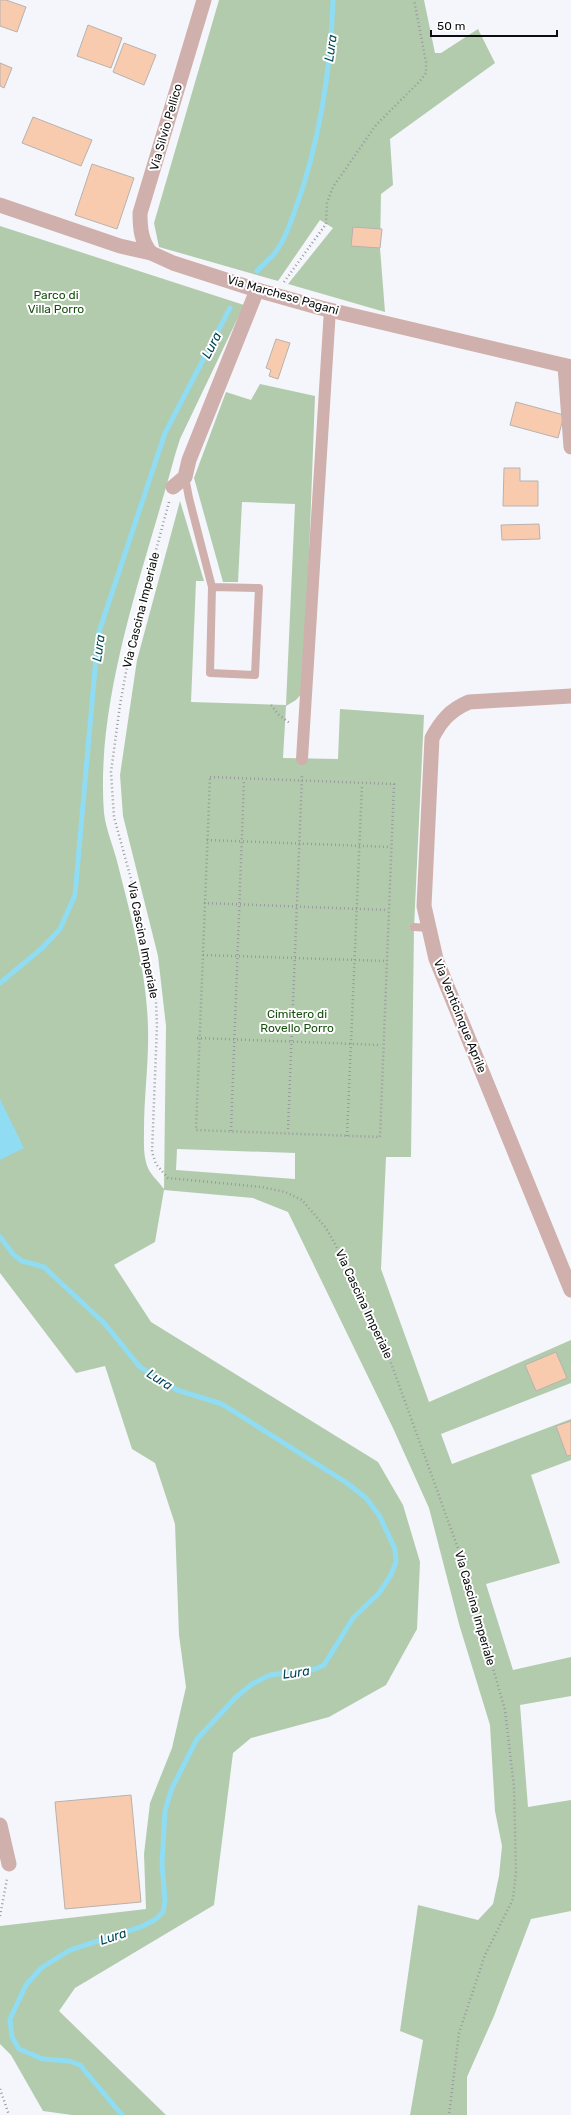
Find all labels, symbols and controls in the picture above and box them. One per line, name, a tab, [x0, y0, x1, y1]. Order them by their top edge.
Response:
scale bar	[431, 12, 557, 38]
text: 50 m	[437, 19, 465, 33]
water label: Lura	[321, 33, 340, 63]
street label: Via Silvio Pellico	[147, 82, 185, 172]
street label: Via Marchese Pagani	[226, 272, 341, 318]
park label: Parco di Villa Porro	[28, 288, 84, 316]
water label: Lura	[199, 329, 225, 361]
street label: Via Cascina Imperiale	[120, 550, 162, 669]
water label: Lura	[89, 633, 108, 663]
street label: Via Cascina Imperiale	[125, 880, 161, 1000]
street label: Via Venticinque Aprile	[431, 957, 489, 1075]
park label: Cimitero di Rovello Porro	[260, 1007, 334, 1035]
street label: Via Cascina Imperiale	[333, 1247, 396, 1361]
water label: Lura	[144, 1366, 176, 1393]
street label: Via Cascina Imperiale	[452, 1549, 498, 1667]
water label: Lura	[281, 1663, 311, 1682]
water label: Lura	[98, 1925, 129, 1948]

